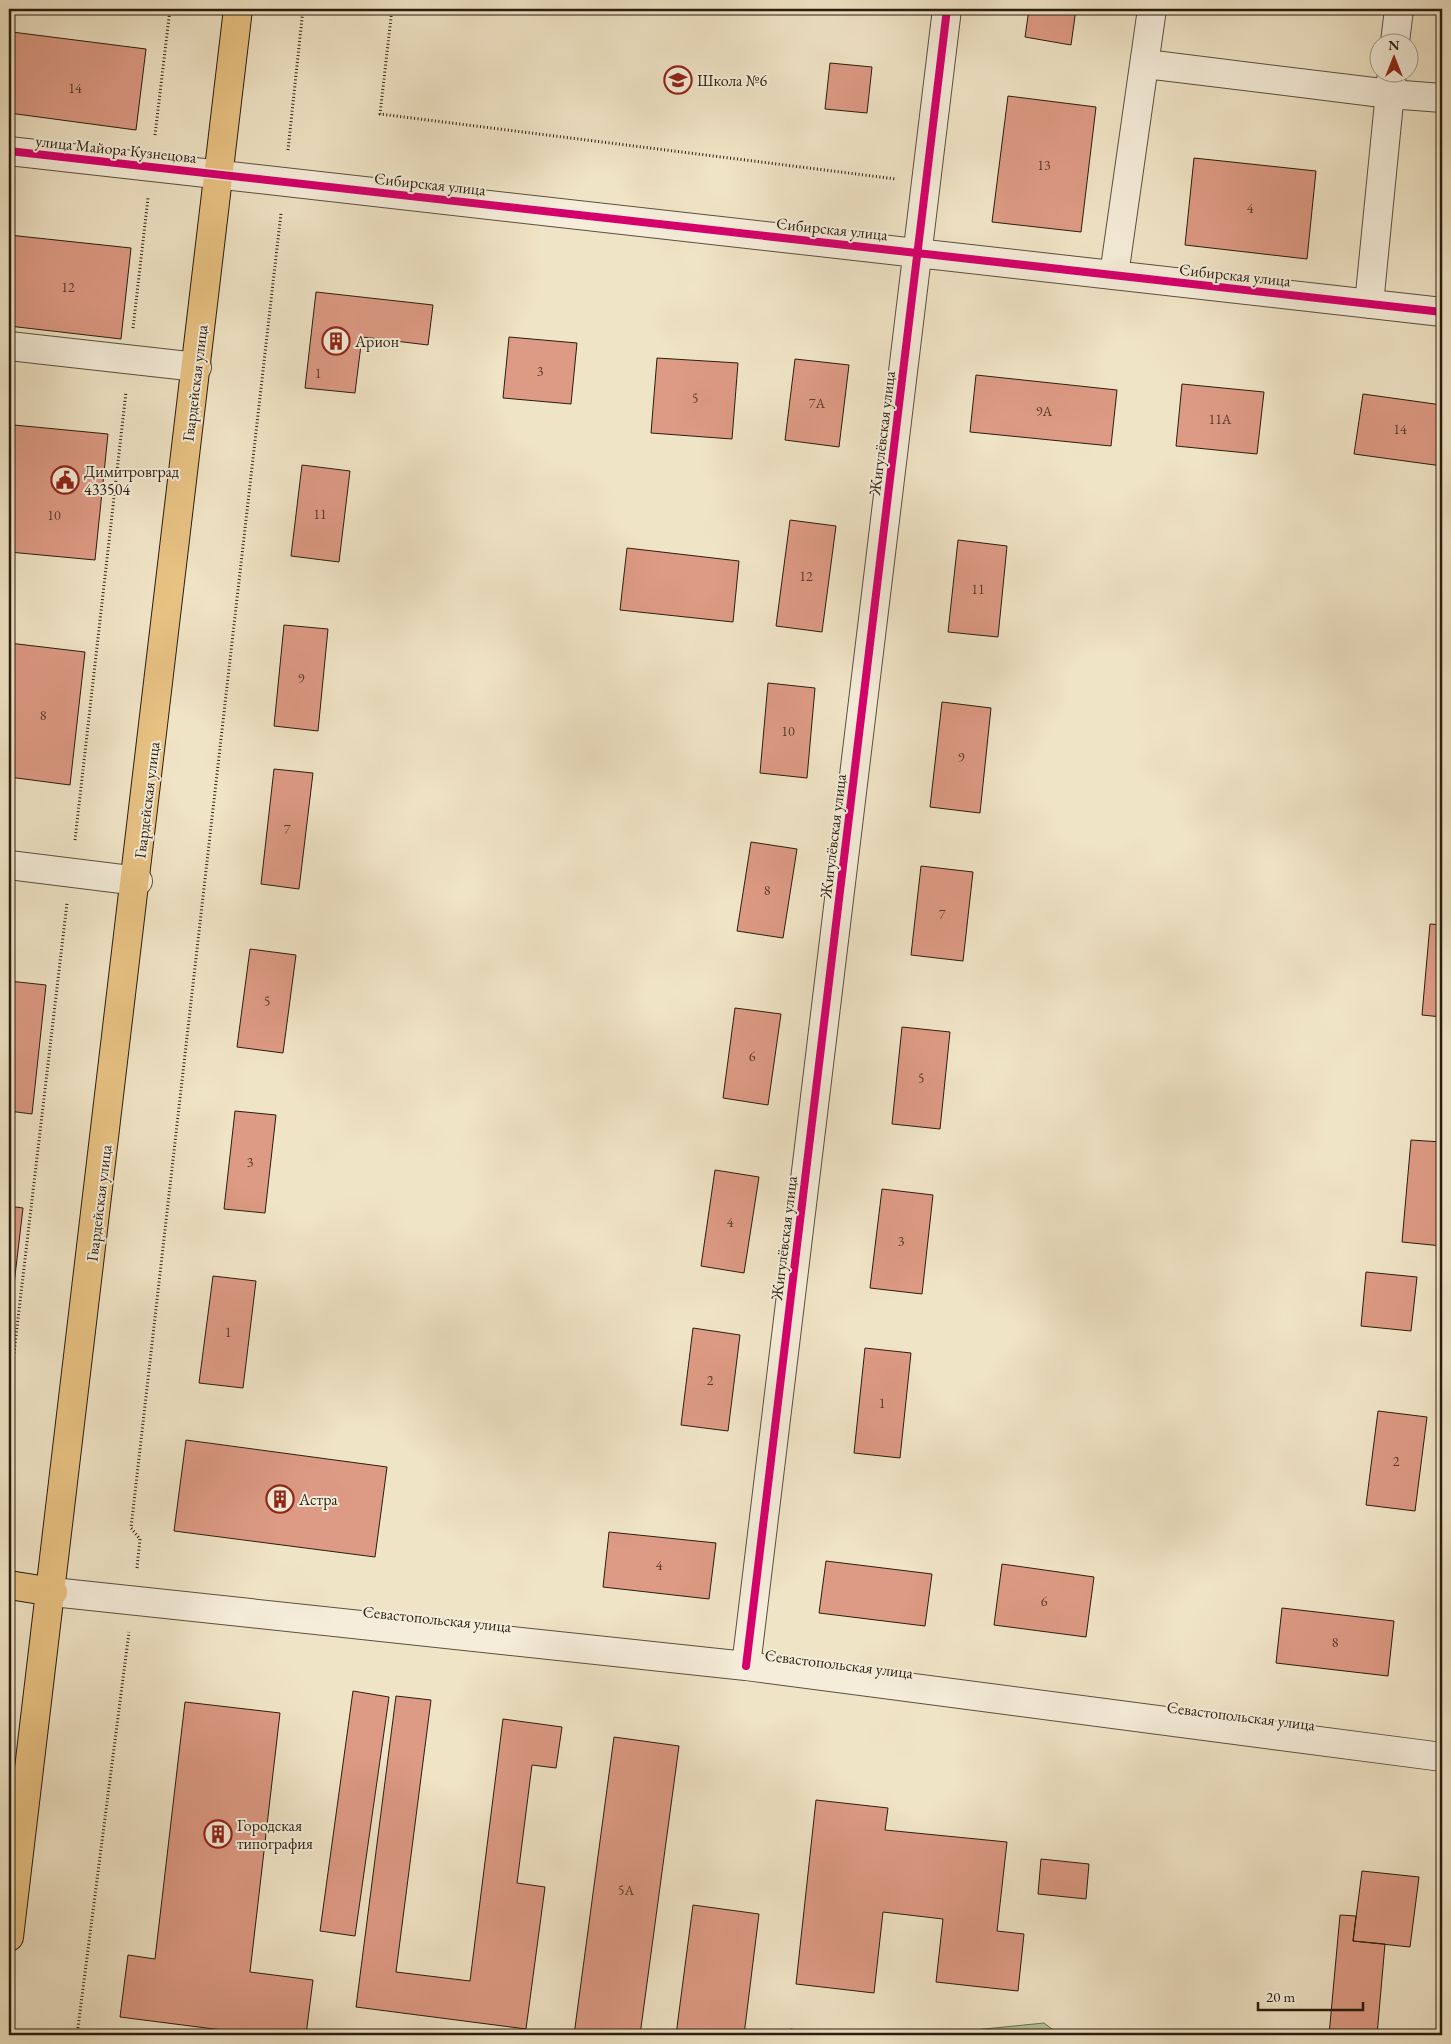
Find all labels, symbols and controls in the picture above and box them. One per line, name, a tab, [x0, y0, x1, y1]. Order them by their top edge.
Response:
north arrow	[1368, 32, 1418, 82]
text: N	[1388, 36, 1400, 54]
school or university icon: Школа №6	[663, 65, 693, 95]
place label: Школа №6	[697, 70, 768, 91]
house number: 14	[68, 79, 82, 97]
street label: улица Майора Кузнецова	[35, 130, 198, 168]
house number: 13	[1037, 156, 1051, 174]
street label: Сибирская улица	[373, 168, 487, 200]
house number: 4	[1247, 199, 1254, 217]
street label: Сибирская улица	[775, 213, 889, 245]
street label: Сибирская улица	[1178, 259, 1292, 291]
house number: 12	[61, 278, 75, 296]
street label: Гвардейская улица	[177, 323, 213, 443]
building icon: Арион	[321, 326, 351, 356]
place label: Арион	[354, 331, 399, 352]
house number: 3	[537, 362, 544, 380]
house number: 1	[315, 364, 321, 382]
street label: Жигулёвская улица	[864, 369, 900, 497]
house number: 5	[692, 389, 698, 407]
house number: 7А	[809, 394, 826, 412]
house number: 9А	[1036, 402, 1053, 420]
house number: 11А	[1208, 410, 1232, 428]
house number: 14	[1393, 420, 1407, 438]
place label: Димитровград 433504	[84, 461, 180, 500]
public building icon: Димитровград 433504	[50, 465, 80, 495]
house number: 11	[313, 505, 327, 523]
house number: 10	[47, 506, 61, 524]
house number: 12	[799, 567, 813, 585]
house number: 11	[971, 580, 985, 598]
house number: 9	[298, 669, 305, 687]
house number: 8	[40, 706, 47, 724]
house number: 10	[781, 722, 795, 740]
street label: Гвардейская улица	[129, 740, 165, 860]
house number: 9	[958, 748, 965, 766]
street label: Жигулёвская улица	[815, 772, 851, 900]
house number: 7	[284, 820, 291, 838]
house number: 8	[764, 881, 771, 899]
house number: 7	[939, 905, 946, 923]
house number: 5	[264, 992, 270, 1010]
house number: 6	[749, 1047, 756, 1065]
house number: 5	[918, 1069, 924, 1087]
street label: Гвардейская улица	[81, 1143, 117, 1263]
house number: 3	[247, 1153, 254, 1171]
street label: Жигулёвская улица	[766, 1174, 802, 1302]
house number: 4	[727, 1213, 734, 1231]
house number: 3	[898, 1232, 905, 1250]
house number: 1	[225, 1323, 231, 1341]
house number: 2	[707, 1371, 714, 1389]
house number: 1	[879, 1394, 885, 1412]
house number: 2	[1393, 1452, 1400, 1470]
building icon: Астра	[265, 1484, 295, 1514]
place label: Астра	[298, 1489, 338, 1510]
house number: 4	[656, 1556, 663, 1574]
house number: 6	[1041, 1592, 1048, 1610]
street label: Севастопольская улица	[362, 1601, 513, 1637]
house number: 8	[1332, 1633, 1339, 1651]
street label: Севастопольская улица	[764, 1644, 915, 1684]
street label: Севастопольская улица	[1166, 1696, 1317, 1736]
place label: Городская типография	[237, 1815, 313, 1854]
building icon: Городская типография	[203, 1819, 233, 1849]
house number: 5А	[618, 1881, 635, 1899]
scale bar	[1258, 1979, 1364, 2011]
text: 20 m	[1266, 1987, 1295, 2006]

